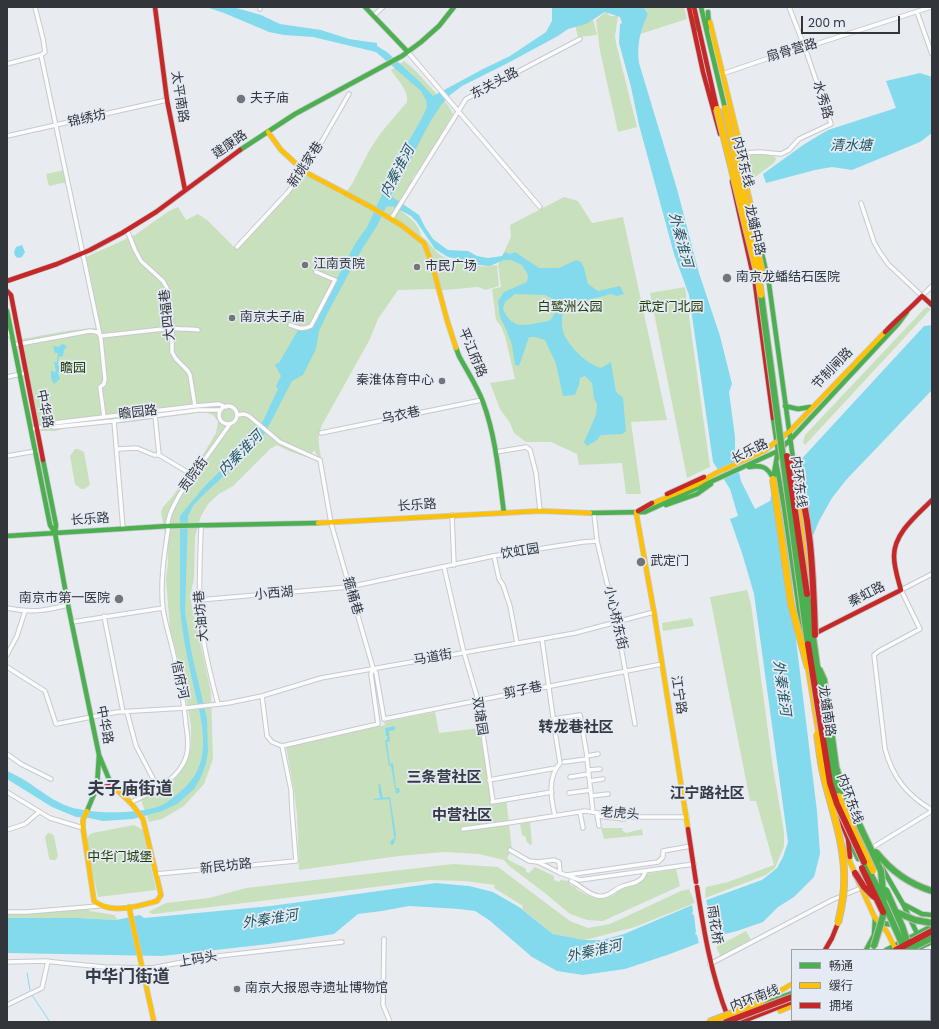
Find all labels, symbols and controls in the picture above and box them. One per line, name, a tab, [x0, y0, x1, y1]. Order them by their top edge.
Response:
scale bar	[803, 8, 902, 34]
text: 200 m	[808, 14, 846, 31]
street label: 扇骨营路	[765, 36, 819, 66]
street label: 东关头路	[468, 65, 522, 103]
street label: 太平南路	[167, 70, 191, 124]
street label: 水秀路	[809, 79, 835, 121]
place label: 夫子庙	[250, 91, 289, 107]
marker: 夫子庙	[235, 93, 247, 105]
street label: 锦绣坊	[66, 107, 108, 131]
street label: 建康路	[210, 127, 250, 163]
street label: 内环东线	[728, 135, 756, 189]
water label: 清水塘	[830, 138, 872, 154]
street label: 新姚家巷	[285, 139, 327, 191]
water label: 内秦淮河	[377, 143, 419, 201]
street label: 龙蟠中路	[741, 203, 767, 257]
water label: 外秦淮河	[665, 211, 695, 269]
place label: 江南贡院	[313, 257, 365, 273]
place label: 市民广场	[425, 259, 477, 275]
marker: 江南贡院	[300, 260, 310, 270]
marker: 市民广场	[412, 262, 422, 272]
place label: 南京龙蟠结石医院	[736, 270, 840, 286]
marker: 南京龙蟠结石医院	[721, 272, 733, 284]
street label: 大四福巷	[158, 288, 178, 342]
park label: 白鹭洲公园	[538, 300, 602, 316]
park label: 武定门北园	[639, 300, 703, 316]
place label: 南京夫子庙	[240, 310, 305, 326]
marker: 南京夫子庙	[227, 313, 237, 323]
street label: 平江府路	[455, 326, 489, 380]
street label: 节制闸路	[809, 345, 857, 393]
park label: 瞻园	[60, 361, 86, 377]
place label: 秦淮体育中心	[356, 373, 434, 389]
marker: 秦淮体育中心	[437, 376, 447, 386]
street label: 中华路	[33, 388, 55, 430]
street label: 瞻园路	[118, 403, 158, 423]
street label: 乌衣巷	[380, 404, 422, 428]
water label: 内秦淮河	[215, 428, 267, 480]
street label: 长乐路	[729, 436, 771, 468]
street label: 贡院街	[176, 455, 212, 495]
street label: 内环东线	[787, 455, 809, 509]
street label: 长乐路	[397, 497, 437, 515]
street label: 长乐路	[70, 511, 110, 529]
street label: 饮虹园	[500, 541, 540, 563]
place label: 武定门	[650, 554, 689, 570]
marker: 武定门	[635, 556, 647, 568]
street label: 箍桶巷	[339, 575, 365, 617]
street label: 秦虹路	[846, 579, 888, 611]
street label: 小西湖	[254, 585, 294, 603]
street label: 小心桥东街	[600, 585, 630, 651]
street label: 大油坊巷	[192, 589, 212, 643]
place label: 南京市第一医院	[19, 591, 110, 607]
marker: 南京市第一医院	[113, 593, 125, 605]
street label: 马道街	[412, 647, 454, 669]
street label: 信府河	[167, 659, 191, 701]
water label: 外秦淮河	[769, 659, 793, 717]
street label: 江宁路	[667, 675, 689, 715]
street label: 剪子巷	[502, 679, 544, 703]
street label: 龙蟠南路	[814, 684, 838, 738]
street label: 双塘园	[468, 696, 490, 736]
street label: 中华路	[93, 704, 115, 746]
district label: 转龙巷社区	[539, 719, 613, 737]
district label: 三条营社区	[407, 769, 481, 787]
street label: 内环东线	[833, 772, 865, 826]
district label: 夫子庙街道	[88, 780, 172, 800]
district label: 江宁路社区	[670, 785, 744, 803]
street label: 老虎头	[600, 805, 640, 823]
district label: 中营社区	[432, 807, 492, 825]
park label: 中华门城堡	[88, 850, 152, 866]
street label: 新民坊路	[199, 857, 253, 877]
street label: 雨花桥	[703, 905, 725, 945]
water label: 外秦淮河	[241, 907, 299, 933]
water label: 外秦淮河	[565, 938, 623, 966]
street label: 上码头	[177, 949, 219, 971]
legend	[791, 949, 931, 1021]
text: 畅通	[829, 957, 853, 974]
district label: 中华门街道	[85, 968, 169, 988]
text: 缓行	[829, 977, 853, 994]
place label: 南京大报恩寺遗址博物馆	[245, 981, 388, 997]
street label: 内环南线	[728, 982, 782, 1016]
marker: 南京大报恩寺遗址博物馆	[232, 984, 242, 994]
text: 拥堵	[829, 997, 853, 1014]

